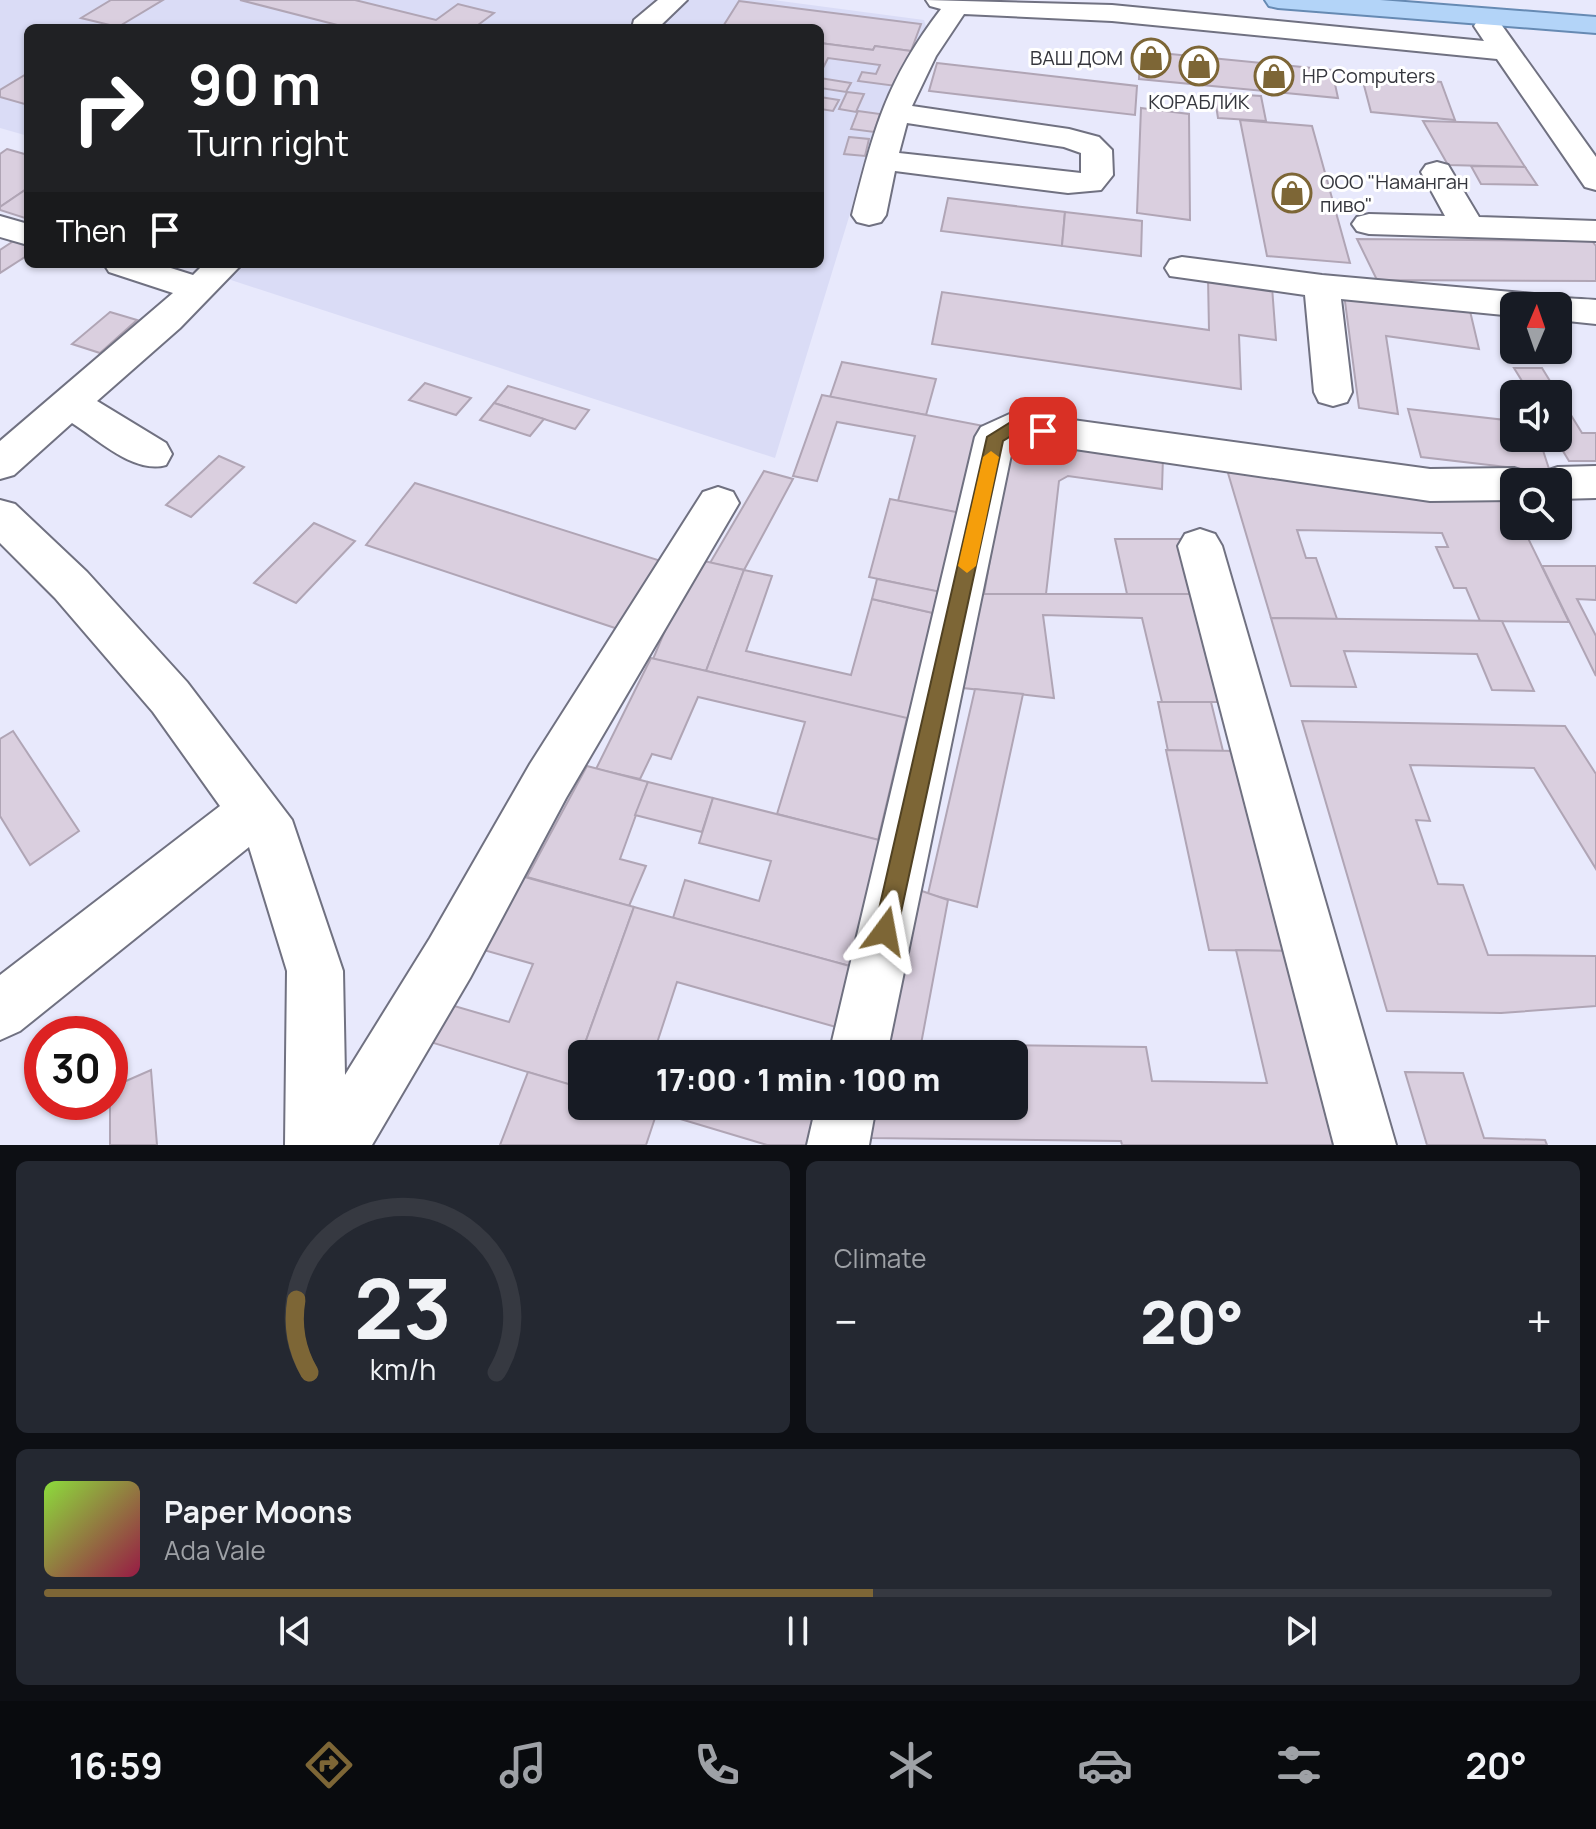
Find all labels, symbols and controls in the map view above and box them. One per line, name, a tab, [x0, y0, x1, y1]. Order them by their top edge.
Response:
shop icon: ВАШ ДОМ	[1130, 37, 1172, 79]
place label: ВАШ ДОМ	[1030, 44, 1123, 71]
text: 90 m	[188, 45, 321, 122]
shop icon: КОРАБЛИК	[1178, 45, 1220, 87]
shop icon: HP Computers	[1253, 55, 1295, 97]
icon: right	[56, 56, 160, 160]
place label: HP Computers	[1302, 62, 1435, 89]
place label: КОРАБЛИК	[1148, 88, 1250, 115]
text: Turn right	[188, 118, 349, 167]
place label: ООО "Наманган пиво"	[1320, 168, 1469, 218]
shop icon: ООО "Наманган пиво"	[1271, 172, 1313, 214]
icon: arrive	[143, 208, 187, 252]
text: Then	[56, 210, 127, 251]
north arrow	[1500, 292, 1572, 364]
map controls	[1500, 292, 1572, 540]
button: sound	[1500, 380, 1572, 452]
pin	[1009, 397, 1077, 465]
icon: arrive	[1021, 409, 1065, 453]
button: search	[1500, 468, 1572, 540]
position arrow	[843, 889, 927, 973]
speed limit sign: 30	[24, 1016, 128, 1120]
text: 17:00 · 1 min · 100 m	[656, 1059, 940, 1100]
text: Climate	[834, 1240, 926, 1276]
text: 23	[354, 1250, 452, 1364]
text: 20°	[1140, 1280, 1244, 1362]
text: −	[834, 1291, 858, 1351]
text: +	[1527, 1291, 1552, 1351]
text: km/h	[370, 1350, 436, 1389]
text: Paper Moons	[164, 1491, 352, 1532]
text: Ada Vale	[164, 1532, 266, 1568]
icon: previous	[273, 1609, 317, 1653]
icon: pause	[776, 1609, 820, 1653]
icon: next	[1279, 1609, 1323, 1653]
icon: directions	[301, 1737, 357, 1793]
icon: music	[495, 1737, 551, 1793]
icon: phone	[689, 1737, 745, 1793]
icon: climate	[883, 1737, 939, 1793]
icon: car	[1077, 1737, 1133, 1793]
icon: filters	[1271, 1737, 1327, 1793]
text: 16:59	[69, 1741, 163, 1790]
text: 20°	[1466, 1741, 1527, 1790]

